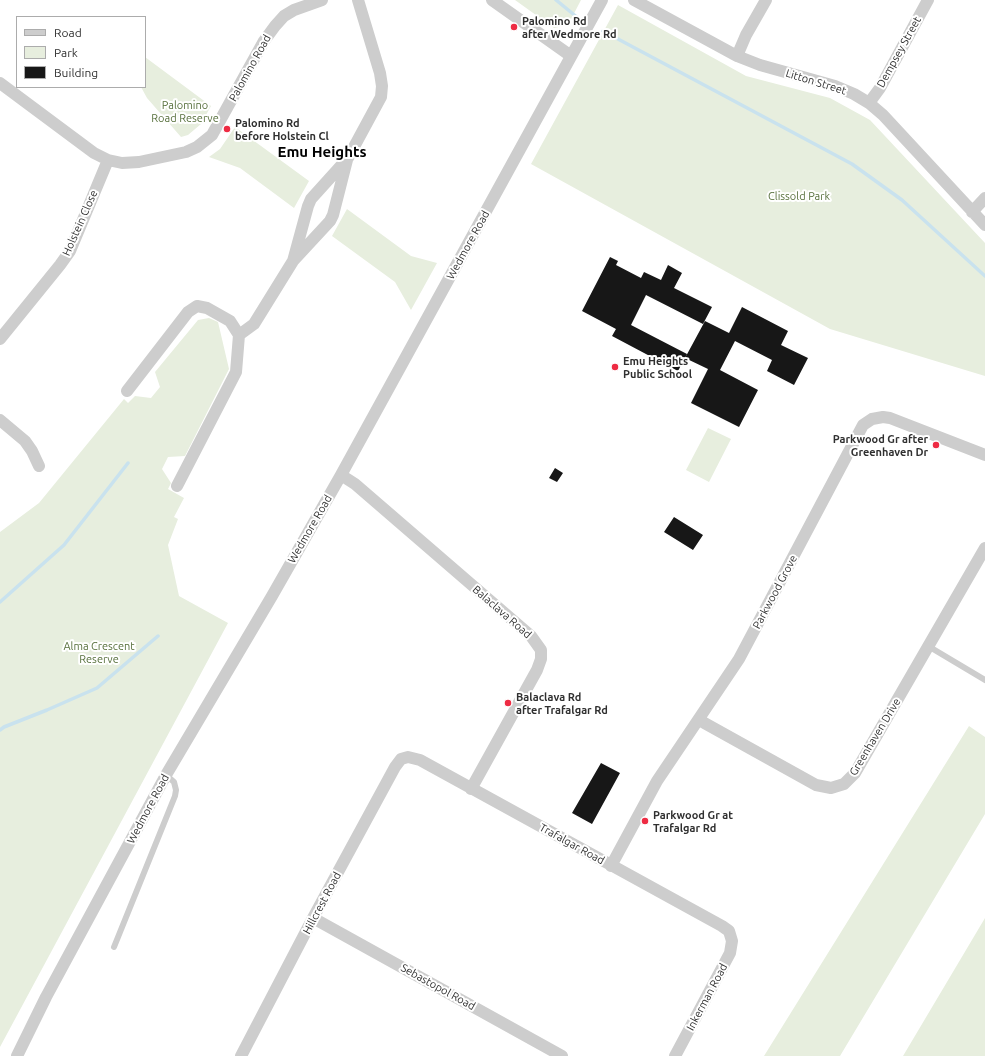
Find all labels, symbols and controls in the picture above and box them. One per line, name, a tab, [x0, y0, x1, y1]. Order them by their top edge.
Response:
place label: Palomino Rd after Wedmore Rd	[522, 14, 617, 40]
street label: Dempsey Street	[874, 14, 924, 90]
legend	[16, 16, 146, 88]
marker: Palomino Rd after Wedmore Rd	[509, 22, 519, 32]
text: Road	[54, 26, 82, 39]
street label: Palomino Road	[226, 32, 274, 104]
text: Park	[54, 46, 78, 59]
text: Building	[54, 66, 98, 79]
street label: Litton Street	[784, 67, 848, 97]
park label: Palomino Road Reserve	[151, 98, 219, 124]
place label: Palomino Rd before Holstein Cl	[235, 116, 329, 142]
marker: Palomino Rd before Holstein Cl	[222, 124, 232, 134]
district label: Emu Heights	[277, 143, 367, 161]
street label: Holstein Close	[60, 188, 100, 258]
park label: Clissold Park	[768, 189, 830, 203]
street label: Wedmore Road	[444, 208, 492, 282]
place label: Emu Heights Public School	[623, 354, 692, 380]
marker: Emu Heights Public School	[610, 362, 620, 372]
place label: Parkwood Gr after Greenhaven Dr	[833, 432, 928, 458]
marker: Parkwood Gr after Greenhaven Dr	[931, 440, 941, 450]
street label: Wedmore Road	[285, 493, 335, 565]
street label: Parkwood Grove	[750, 553, 800, 631]
street label: Balaclava Road	[470, 583, 534, 641]
park label: Alma Crescent Reserve	[63, 639, 135, 665]
place label: Balaclava Rd after Trafalgar Rd	[516, 690, 608, 716]
street label: Greenhaven Drive	[847, 696, 903, 778]
marker: Balaclava Rd after Trafalgar Rd	[503, 698, 513, 708]
street label: Wedmore Road	[124, 772, 172, 846]
place label: Parkwood Gr at Trafalgar Rd	[653, 808, 733, 834]
marker: Parkwood Gr at Trafalgar Rd	[640, 816, 650, 826]
street label: Trafalgar Road	[537, 821, 607, 867]
street label: Hillcrest Road	[300, 870, 344, 936]
street label: Sebastopol Road	[398, 961, 478, 1013]
street label: Inkerman Road	[684, 961, 730, 1033]

